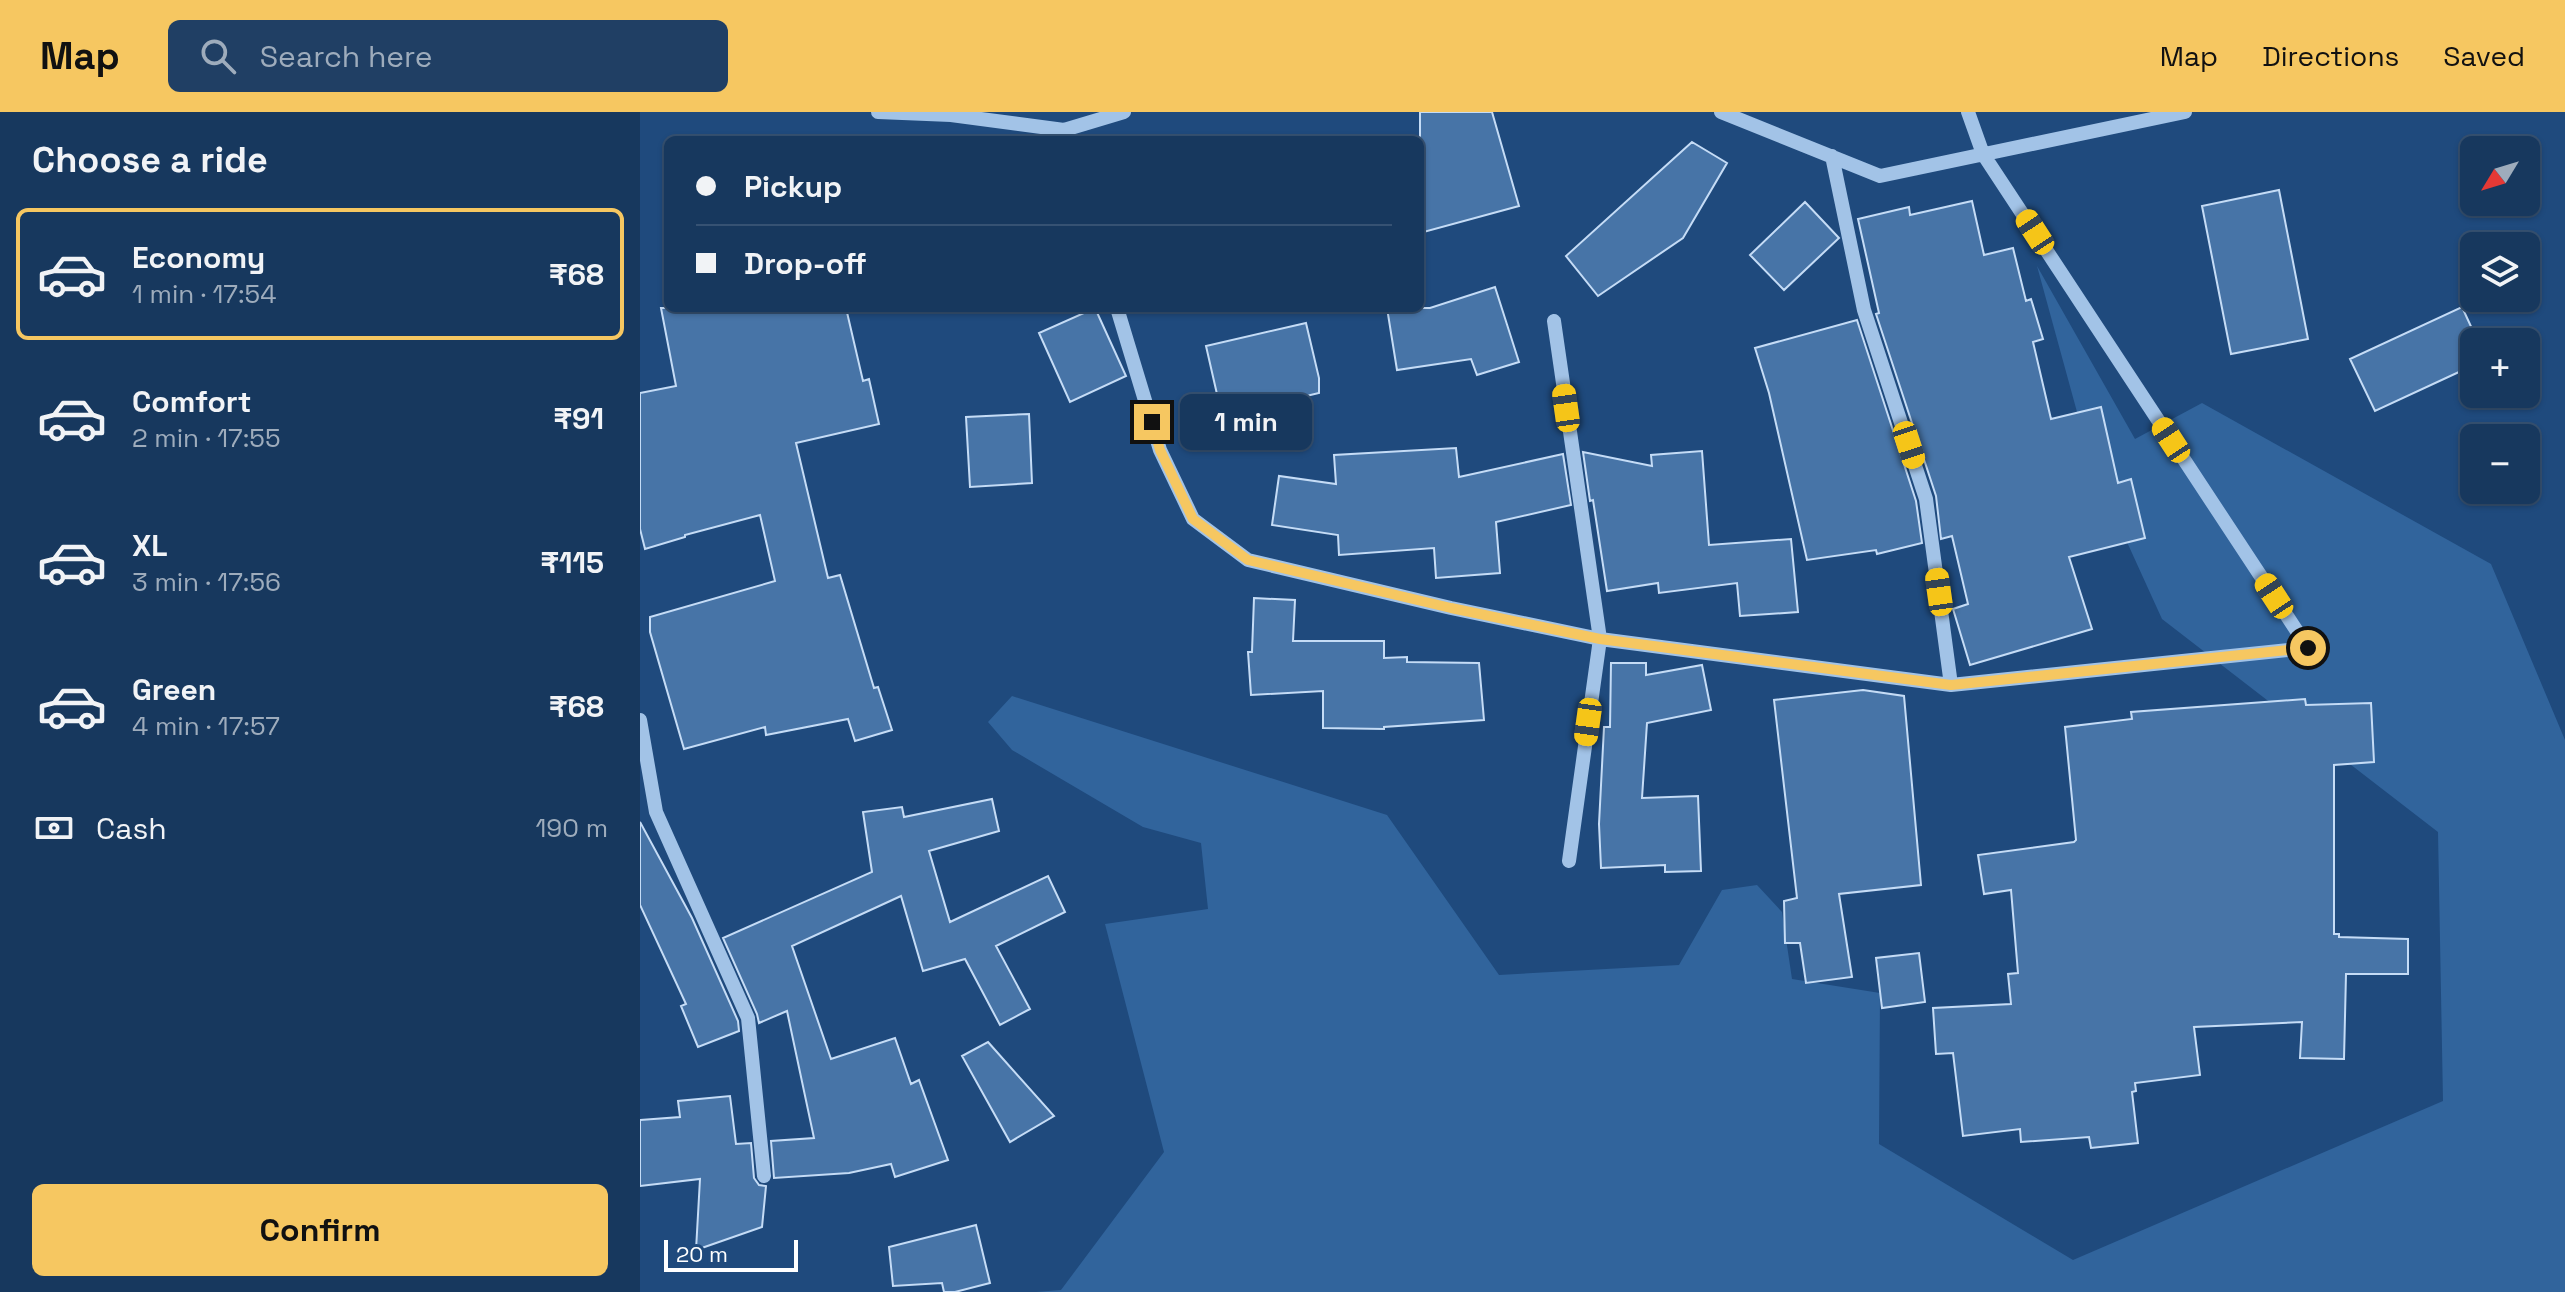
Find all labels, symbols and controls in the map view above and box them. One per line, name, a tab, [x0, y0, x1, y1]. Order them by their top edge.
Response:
search box	[168, 20, 728, 92]
text: Map	[40, 32, 120, 80]
icon: search	[196, 34, 240, 78]
text: Search here	[260, 37, 433, 76]
text: Map	[2160, 38, 2218, 74]
text: Directions	[2262, 38, 2399, 74]
text: Saved	[2443, 38, 2525, 74]
north arrow	[2460, 136, 2540, 216]
map controls	[2460, 136, 2540, 504]
text: Choose a ride	[32, 137, 268, 183]
text: Pickup	[744, 167, 842, 206]
car	[2012, 205, 2058, 259]
button: layers	[2460, 232, 2540, 312]
icon: car	[36, 238, 108, 310]
text: Economy	[132, 238, 265, 277]
text: Drop-off	[744, 244, 867, 283]
text: ₹68	[549, 255, 604, 294]
text: 1 min · 17:54	[132, 277, 276, 311]
button: +	[2460, 328, 2540, 408]
icon: car	[36, 382, 108, 454]
text: Comfort	[132, 382, 251, 421]
car	[1551, 383, 1581, 433]
callout: 1 min	[1180, 394, 1312, 450]
text: ₹91	[553, 399, 604, 438]
route end	[1134, 404, 1170, 440]
text: 1 min	[1214, 405, 1278, 439]
car	[2148, 413, 2194, 467]
car	[1890, 418, 1928, 472]
text: 2 min · 17:55	[132, 421, 281, 455]
button: −	[2460, 424, 2540, 504]
icon: car	[36, 526, 108, 598]
text: XL	[132, 526, 168, 565]
text: ₹115	[540, 543, 604, 582]
text: 3 min · 17:56	[132, 565, 281, 599]
car	[1924, 567, 1954, 617]
car	[2251, 569, 2297, 623]
route start	[2290, 630, 2326, 666]
icon: car	[36, 670, 108, 742]
text: Green	[132, 670, 216, 709]
text: ₹68	[549, 687, 604, 726]
car	[1573, 697, 1603, 747]
text: 4 min · 17:57	[132, 709, 280, 743]
icon: cash	[32, 806, 76, 850]
text: Cash	[96, 809, 167, 848]
text: 190 m	[536, 811, 608, 845]
button: Confirm	[32, 1184, 608, 1276]
scale bar	[664, 1236, 798, 1272]
text: 20 m	[676, 1240, 728, 1268]

